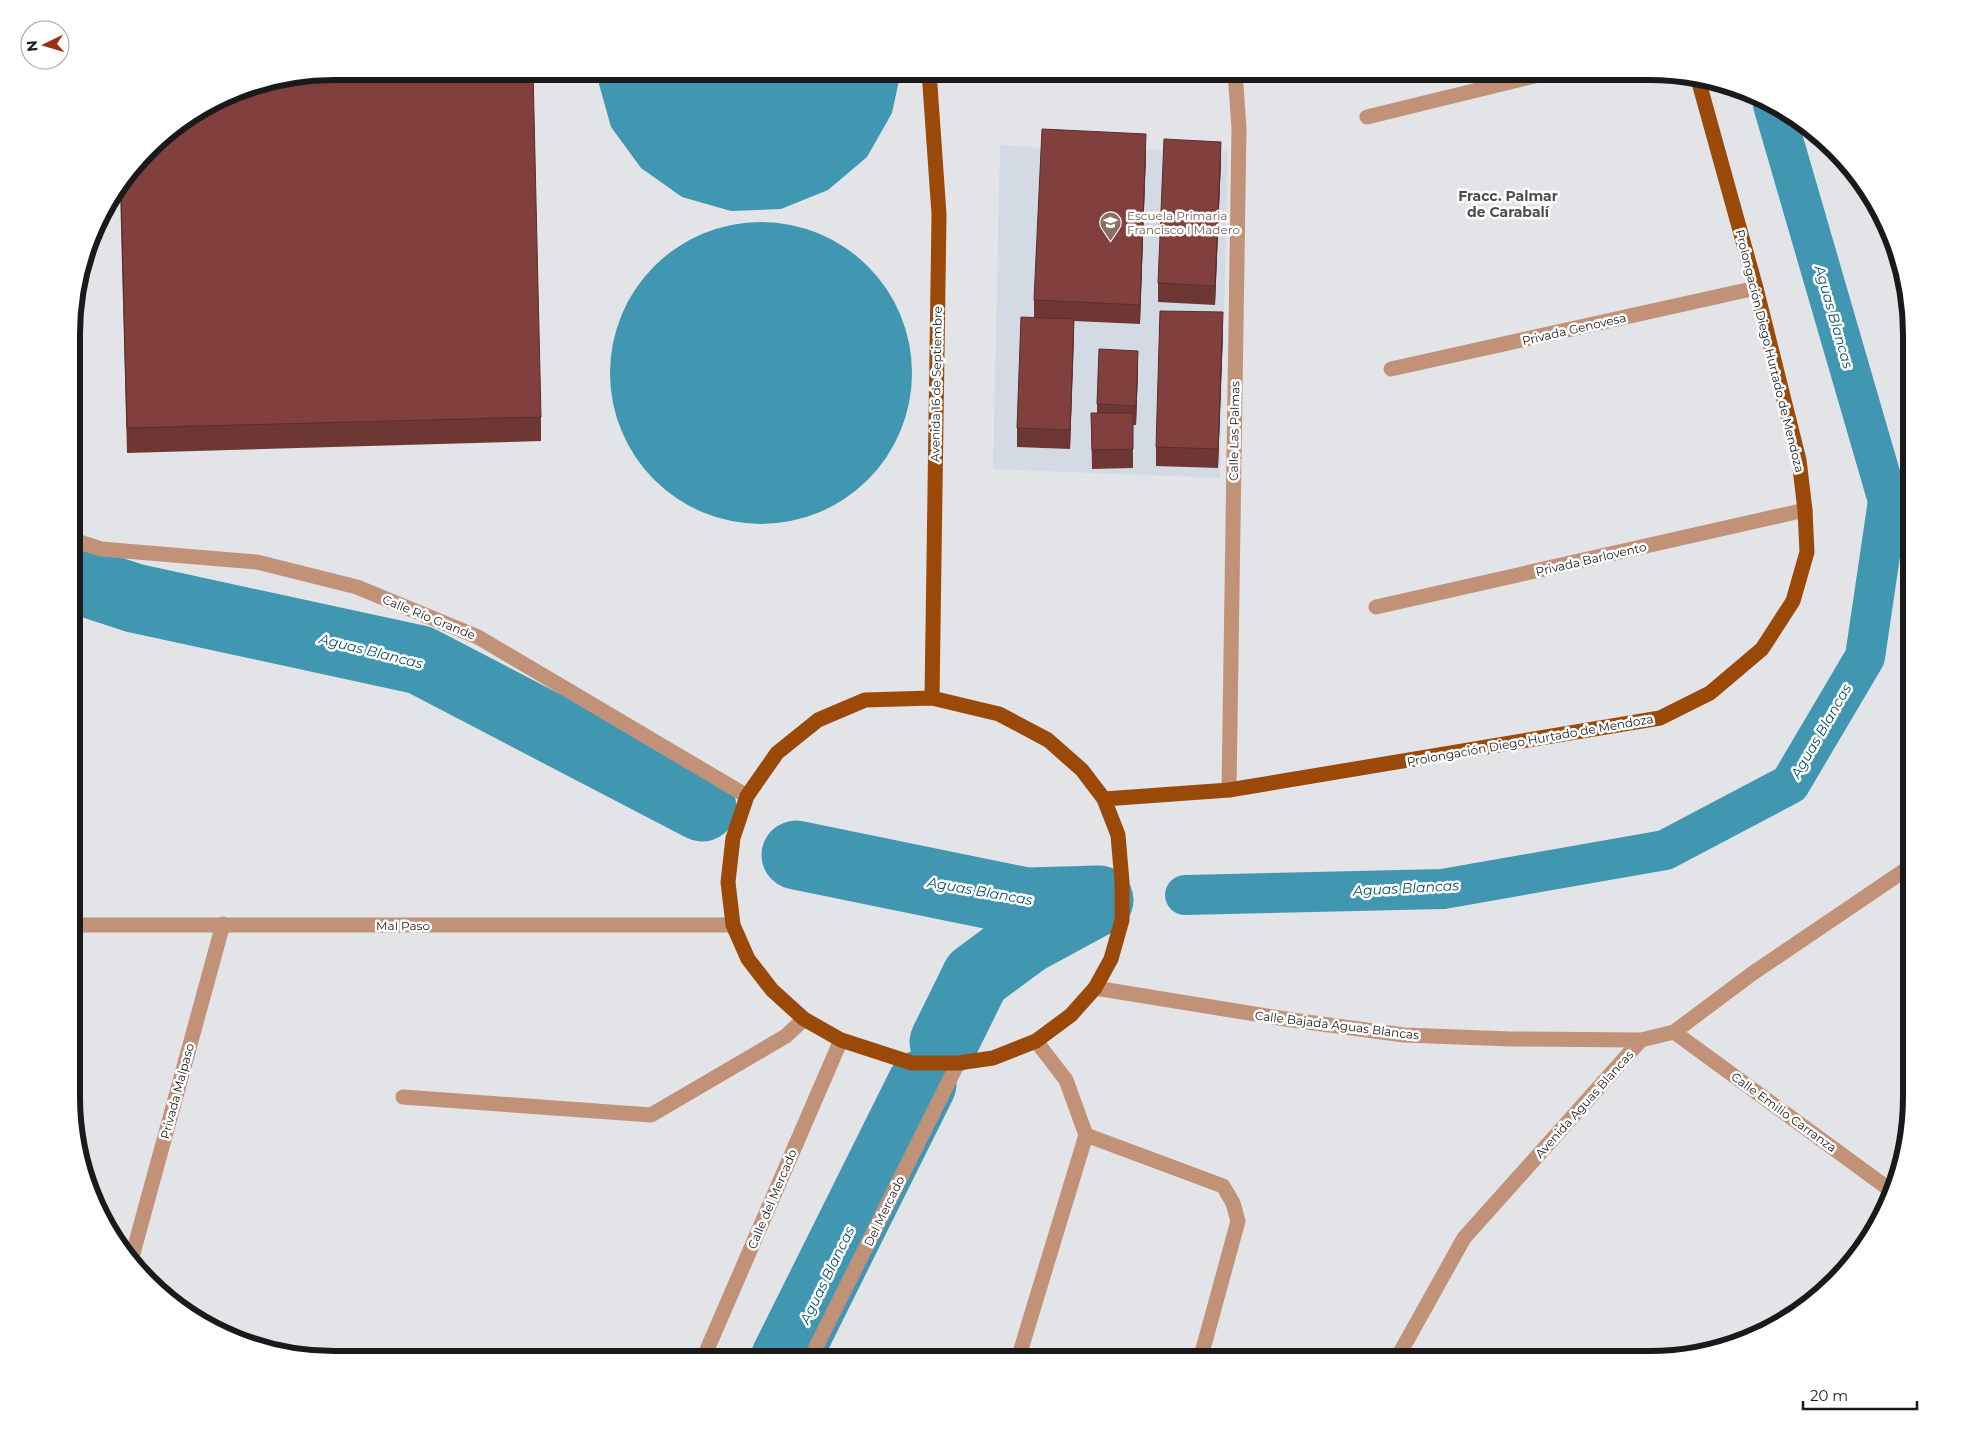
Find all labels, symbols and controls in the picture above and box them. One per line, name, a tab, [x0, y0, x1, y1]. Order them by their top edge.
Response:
north arrow	[20, 20, 70, 70]
text: N	[23, 40, 42, 53]
district label: Fracc. Palmar de Carabalí	[1458, 187, 1558, 221]
place label: Escuela Primaria Francisco I Madero	[1127, 208, 1240, 237]
school or university icon: Escuela Primaria Francisco I Madero	[1099, 210, 1123, 241]
street label: Prolongación Diego Hurtado de Mendoza	[1732, 228, 1808, 474]
water label: Aguas Blancas	[1810, 262, 1857, 371]
street label: Avenida 16 de Septiembre	[927, 306, 945, 462]
street label: Privada Genovesa	[1520, 310, 1628, 348]
street label: Calle Las Palmas	[1226, 381, 1242, 481]
street label: Privada Barlovento	[1534, 539, 1648, 579]
street label: Calle Río Grande	[380, 591, 478, 643]
water label: Aguas Blancas	[316, 629, 425, 673]
water label: Aguas Blancas	[1786, 680, 1855, 782]
street label: Prolongación Diego Hurtado de Mendoza	[1406, 711, 1654, 769]
water label: Aguas Blancas	[925, 873, 1034, 909]
water label: Aguas Blancas	[1351, 876, 1460, 900]
street label: Mal Paso	[376, 918, 430, 933]
street label: Calle Bajada Aguas Blancas	[1254, 1007, 1420, 1043]
street label: Privada Malpaso	[157, 1042, 197, 1140]
street label: Avenida Aguas Blancas	[1532, 1047, 1636, 1161]
street label: Calle Emilio Carranza	[1728, 1069, 1840, 1155]
street label: Calle del Mercado	[744, 1147, 800, 1251]
street label: Del Mercado	[861, 1173, 907, 1249]
water label: Aguas Blancas	[795, 1223, 858, 1328]
scale bar	[1803, 1378, 1917, 1410]
text: 20 m	[1810, 1386, 1848, 1405]

